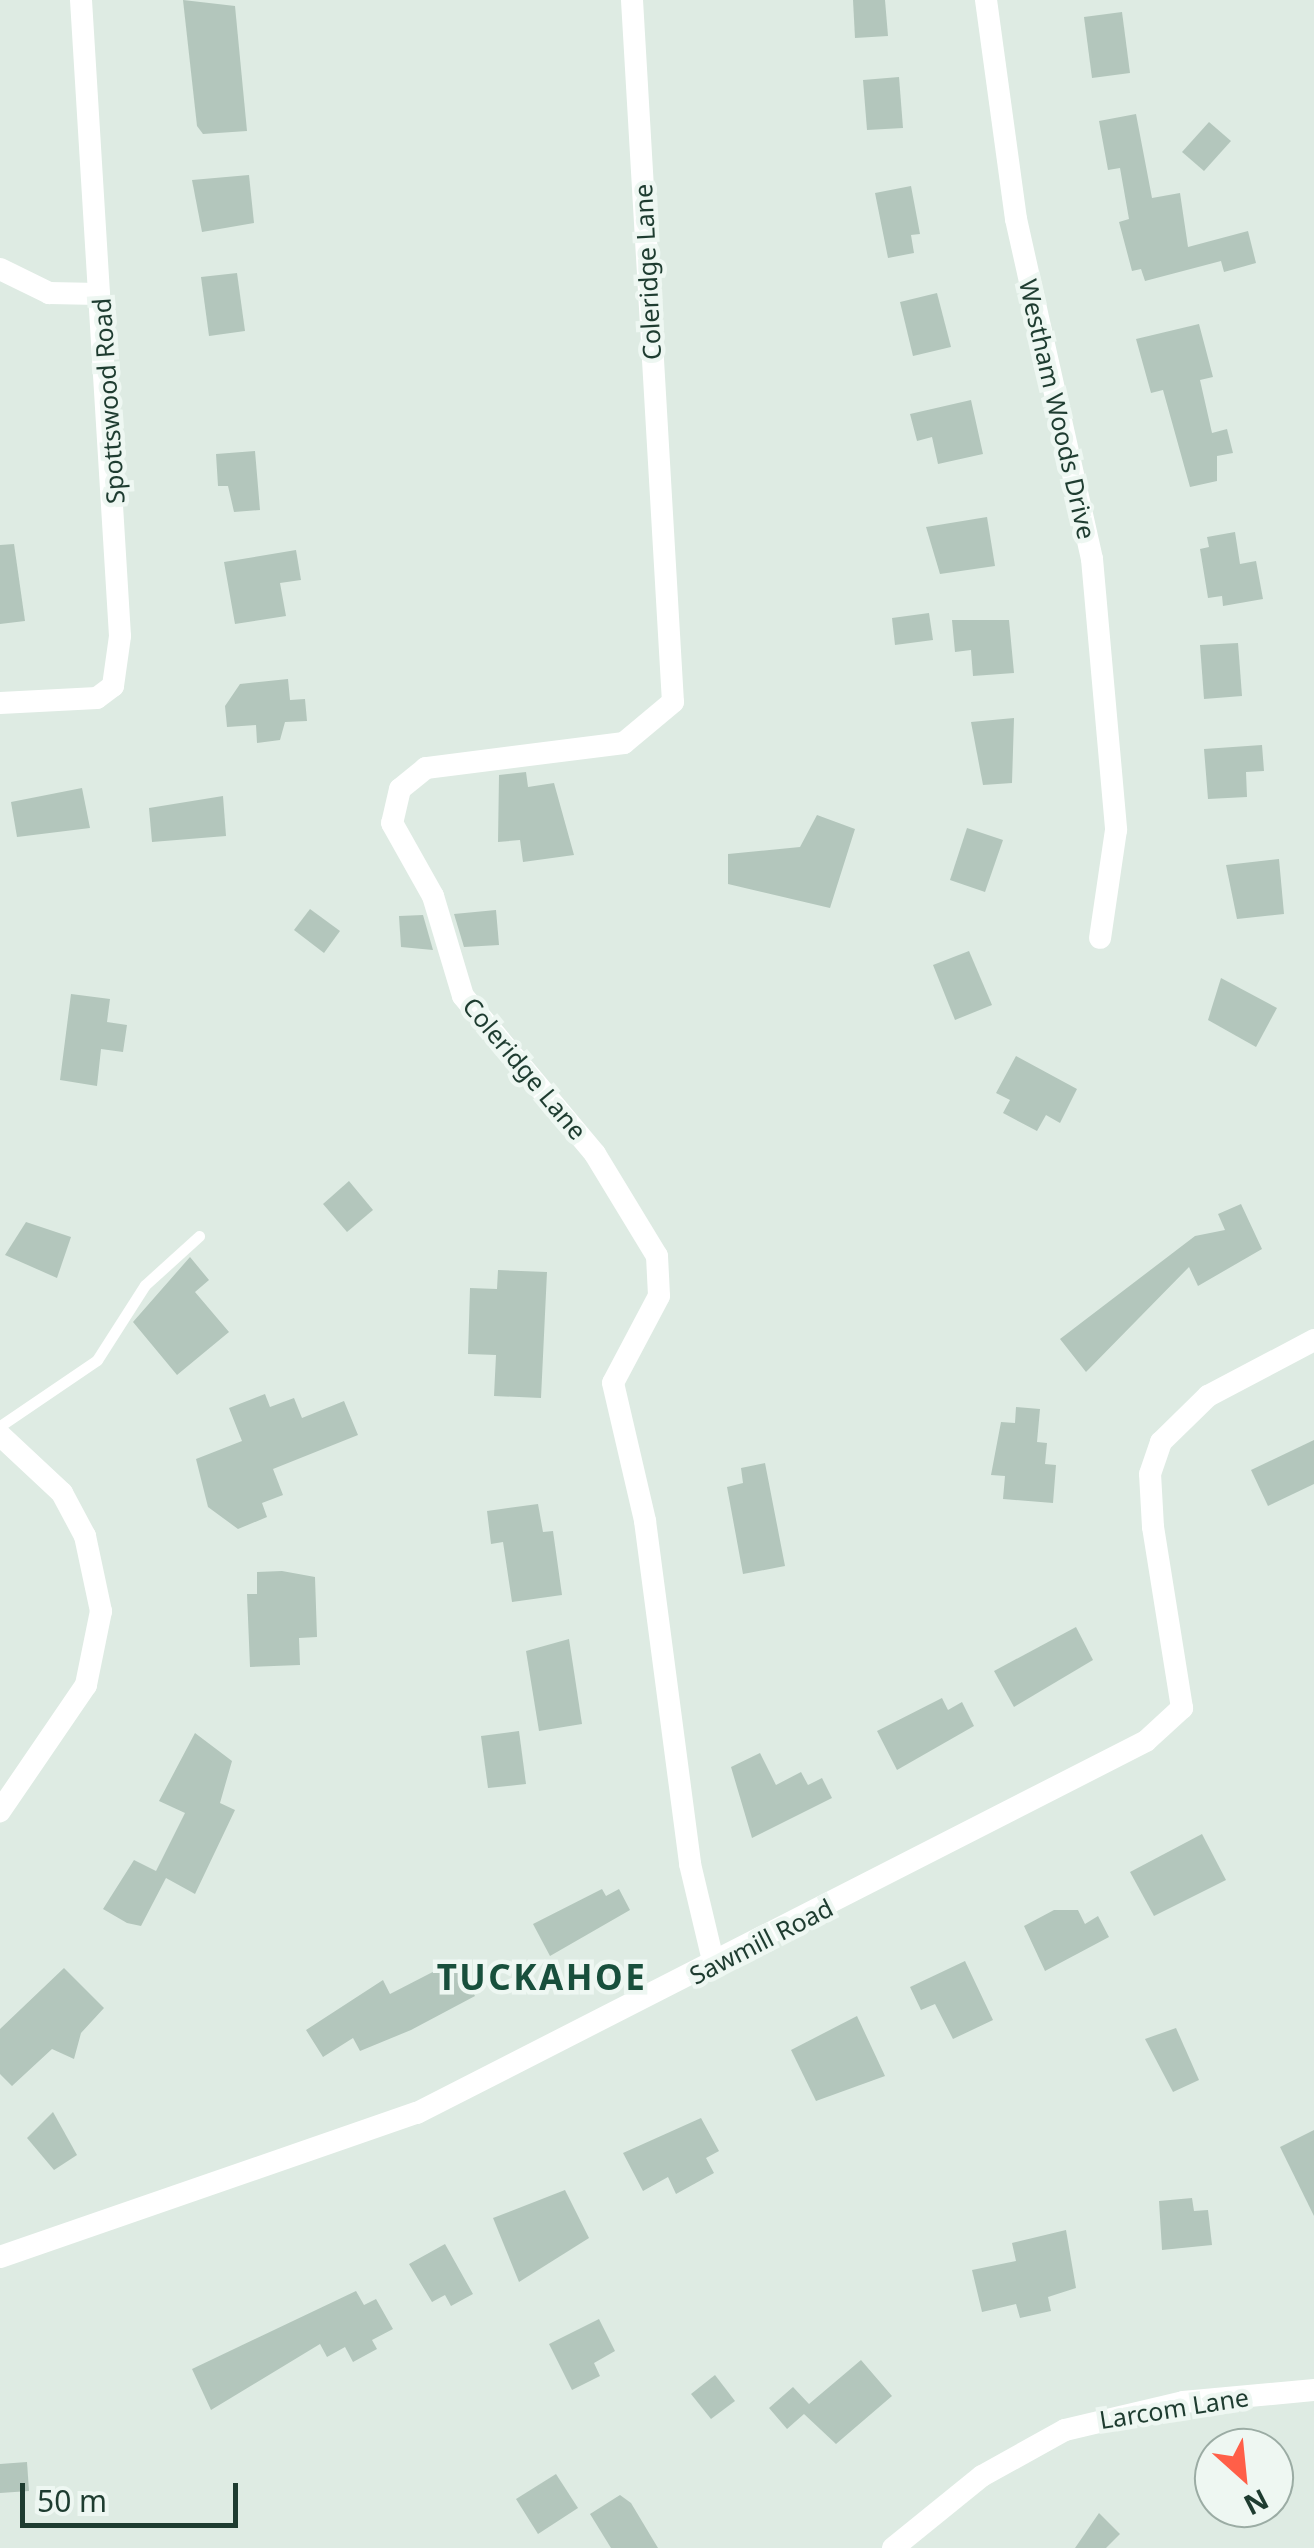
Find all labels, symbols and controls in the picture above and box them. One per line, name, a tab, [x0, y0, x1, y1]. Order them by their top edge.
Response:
street label: Coleridge Lane	[627, 183, 667, 361]
street label: Westham Woods Drive	[1013, 276, 1103, 542]
street label: Spottswood Road	[86, 297, 130, 505]
street label: Coleridge Lane	[457, 991, 593, 1145]
street label: Sawmill Road	[684, 1892, 838, 1990]
district label: TUCKAHOE	[437, 1956, 647, 1998]
street label: Larcom Lane	[1097, 2381, 1251, 2435]
north arrow	[1194, 2428, 1294, 2528]
scale bar	[25, 2463, 242, 2525]
text: 50 m	[37, 2480, 107, 2521]
text: N	[1238, 2481, 1275, 2525]

